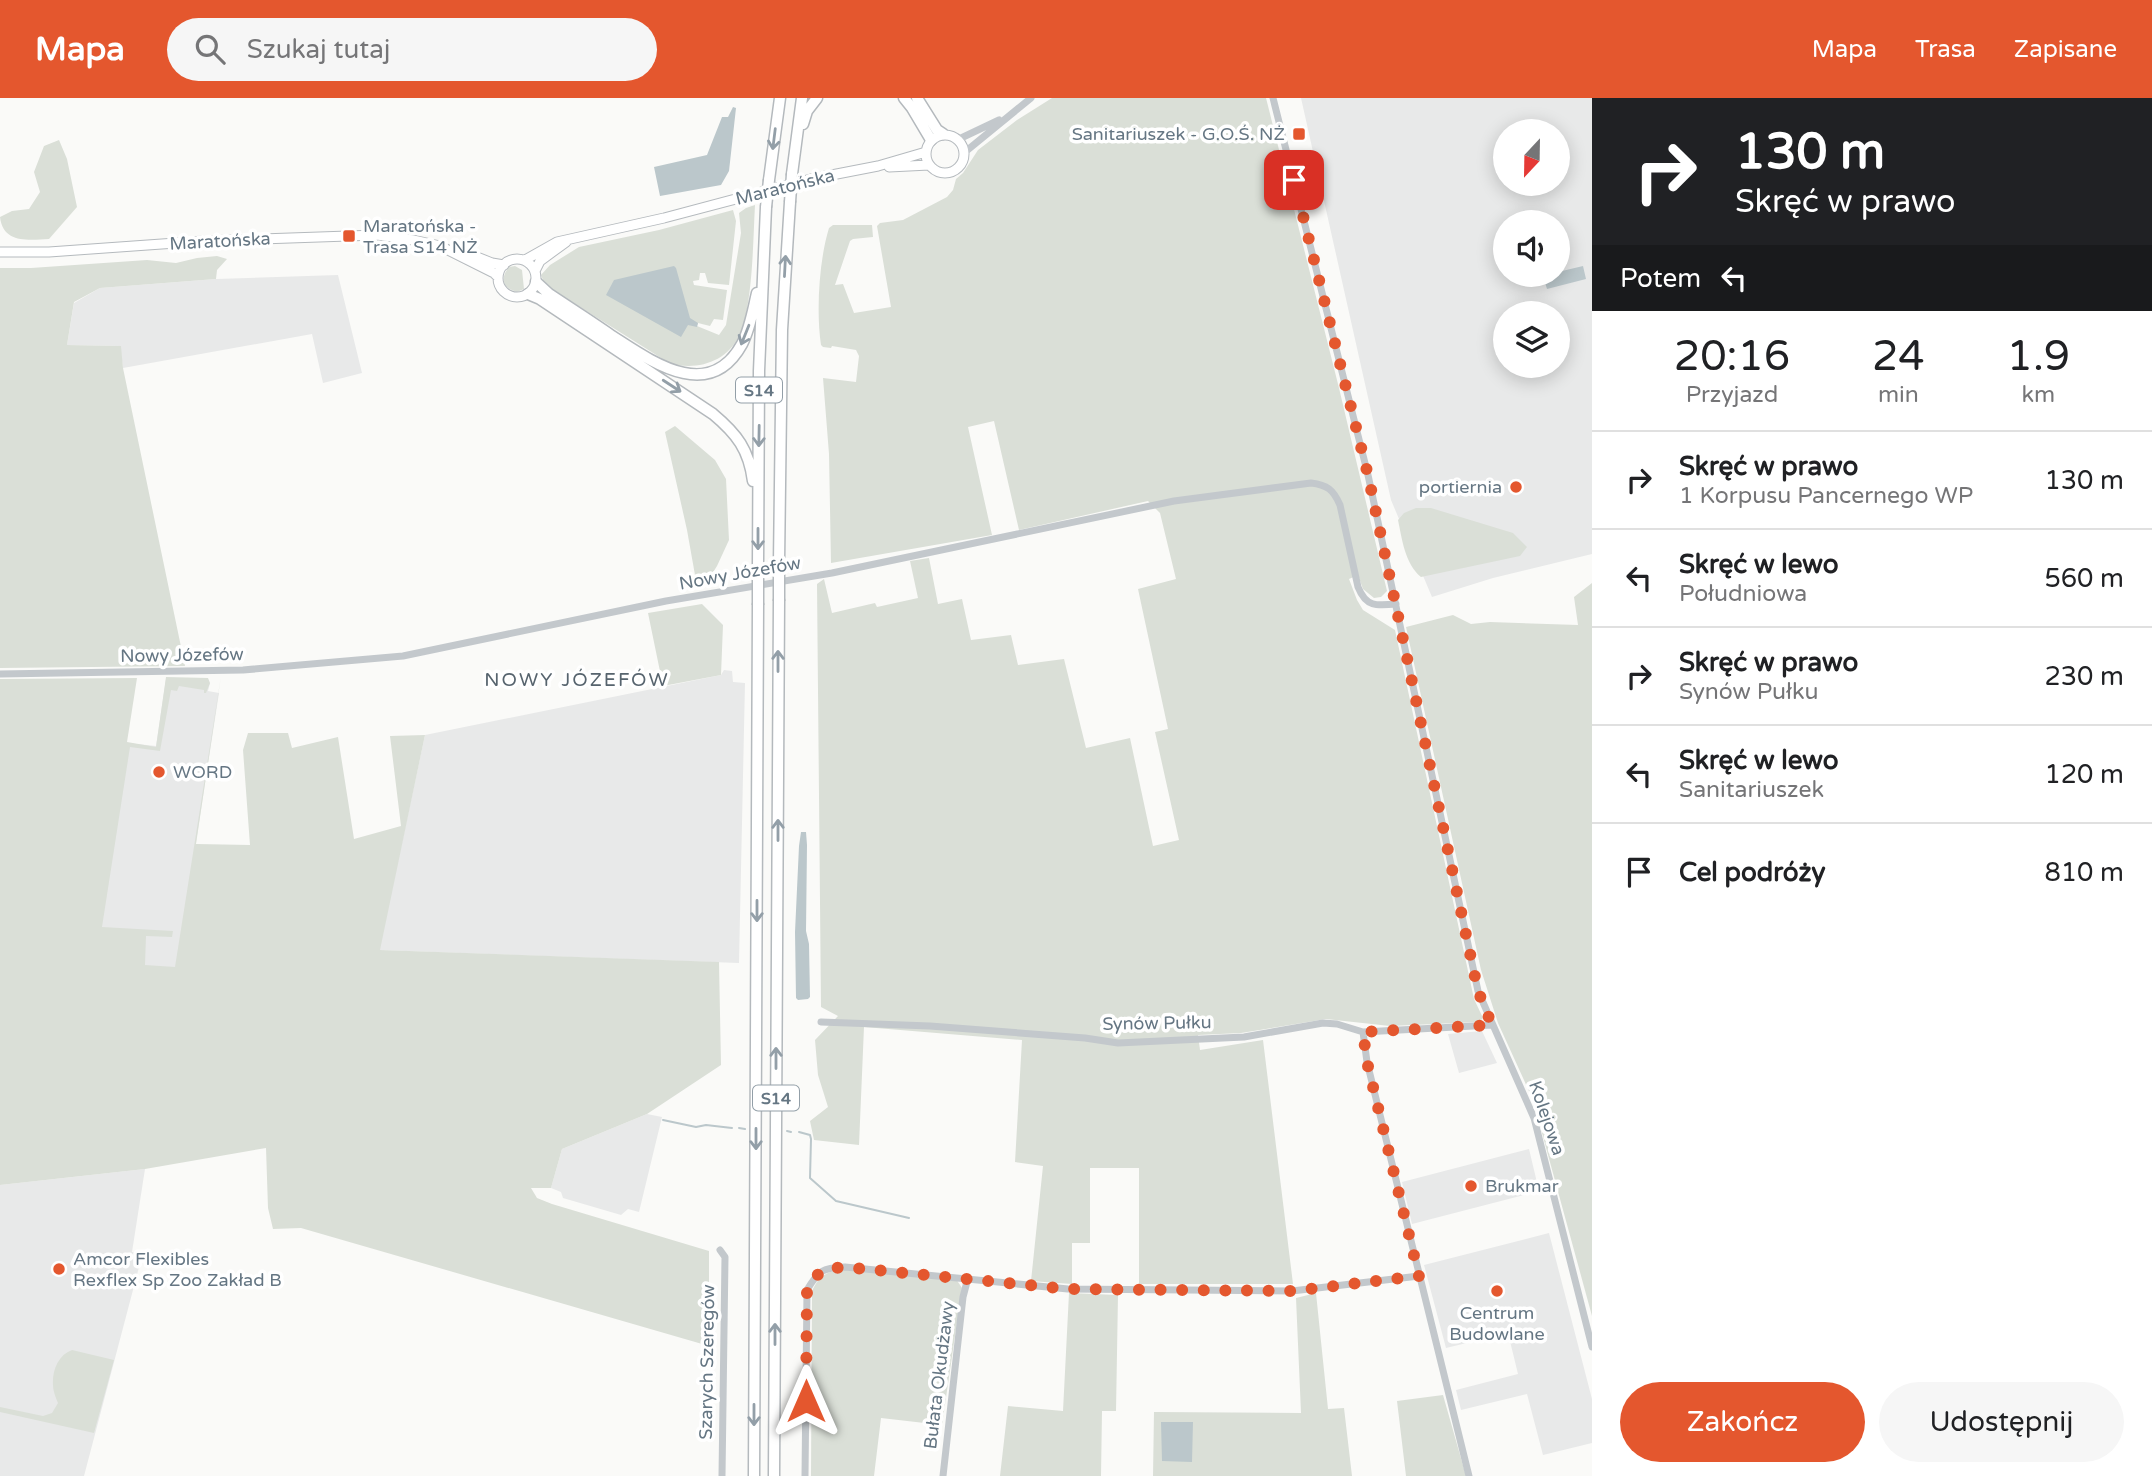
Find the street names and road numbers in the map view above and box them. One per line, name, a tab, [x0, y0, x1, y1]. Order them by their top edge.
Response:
street label: Maratońska	[733, 164, 837, 210]
street label: Maratońska	[169, 227, 271, 255]
road number: S14	[736, 378, 782, 402]
street label: Nowy Józefów	[677, 551, 803, 595]
street label: Nowy Józefów	[120, 643, 244, 667]
street label: Synów Pułku	[1102, 1011, 1212, 1035]
street label: Kolejowa	[1524, 1078, 1570, 1158]
road number: S14	[753, 1086, 799, 1110]
street label: Szarych Szeregów	[695, 1284, 719, 1440]
street label: Bułata Okudżawy	[919, 1299, 959, 1450]

